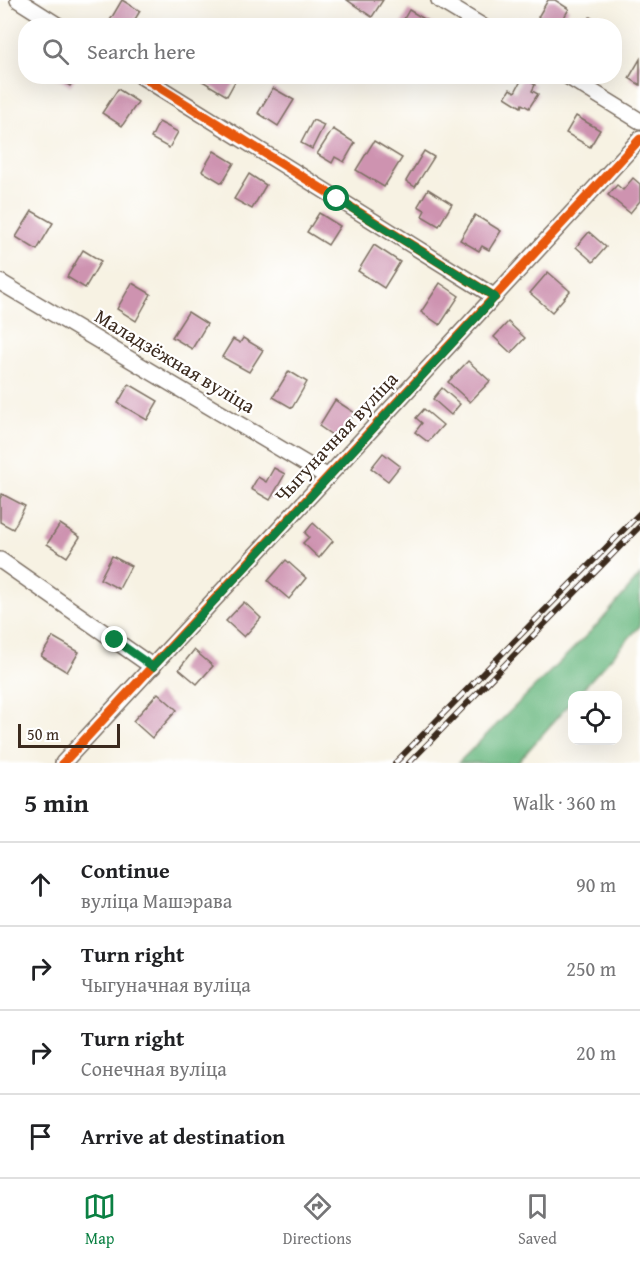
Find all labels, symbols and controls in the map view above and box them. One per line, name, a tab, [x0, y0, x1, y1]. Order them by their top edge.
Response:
search box	[18, 18, 622, 84]
icon: search	[39, 35, 72, 68]
text: Search here	[87, 35, 196, 67]
route start	[323, 185, 349, 211]
street label: Маладзёжная вуліца	[90, 301, 261, 420]
street label: Чыгуначная вуліца	[267, 364, 404, 509]
route end	[101, 626, 127, 652]
map controls	[568, 691, 622, 745]
button: locate	[568, 691, 622, 745]
scale bar	[18, 721, 120, 748]
text: 50 m	[27, 722, 59, 746]
text: 5 min	[24, 783, 89, 822]
text: Walk · 360 m	[513, 788, 616, 817]
text: Continue	[81, 854, 170, 886]
icon: ahead	[24, 868, 57, 901]
text: 90 m	[576, 870, 616, 899]
text: вуліца Машэрава	[81, 886, 232, 915]
text: Turn right	[81, 938, 184, 970]
icon: right	[24, 952, 57, 985]
text: 250 m	[566, 954, 616, 983]
text: Чыгуначная вуліца	[81, 970, 251, 999]
text: Turn right	[81, 1022, 184, 1054]
icon: right	[24, 1036, 57, 1069]
text: 20 m	[576, 1038, 616, 1067]
text: Сонечная вуліца	[81, 1054, 227, 1083]
icon: arrive	[24, 1120, 57, 1153]
text: Arrive at destination	[81, 1120, 285, 1152]
tab: Map	[83, 1190, 116, 1250]
tab: Directions	[283, 1190, 352, 1250]
tab: Saved	[518, 1190, 557, 1250]

